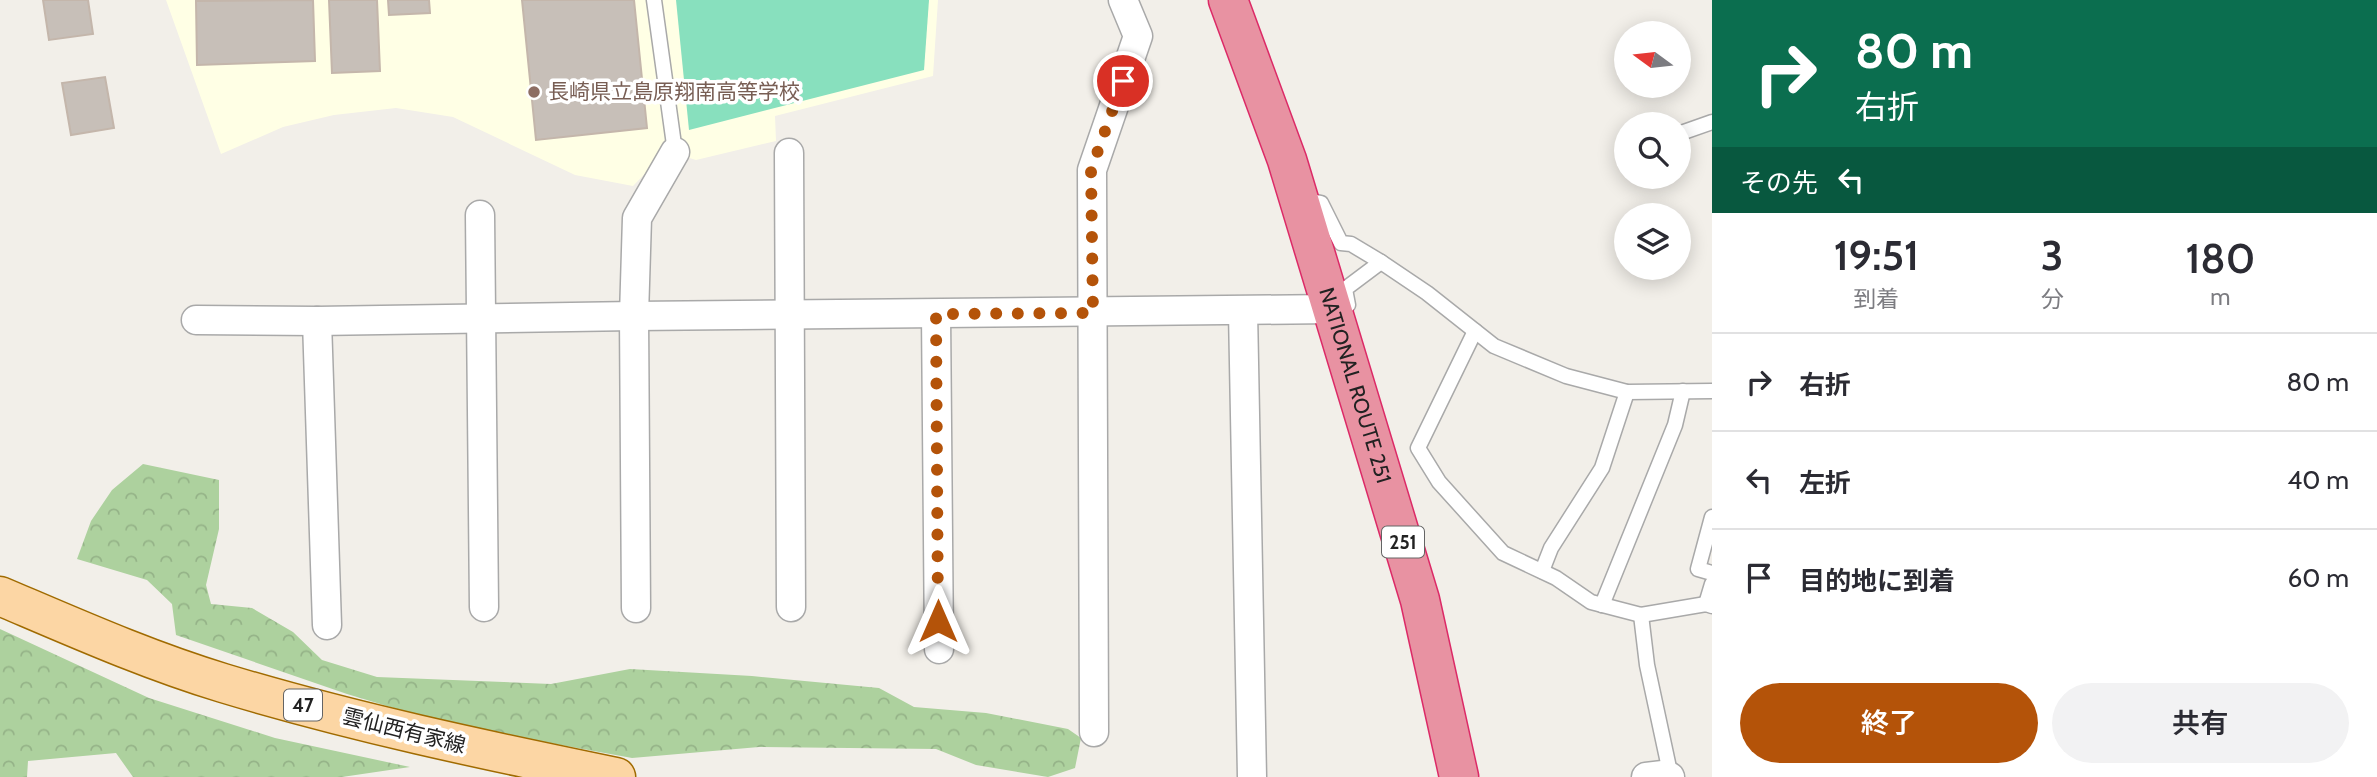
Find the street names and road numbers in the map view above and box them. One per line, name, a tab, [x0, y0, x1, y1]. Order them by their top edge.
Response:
street label: NATIONAL ROUTE 251	[1314, 284, 1397, 486]
road number: 251	[1382, 526, 1424, 558]
road number: 47	[284, 690, 322, 720]
street label: 雲仙西有家線	[340, 703, 468, 758]

